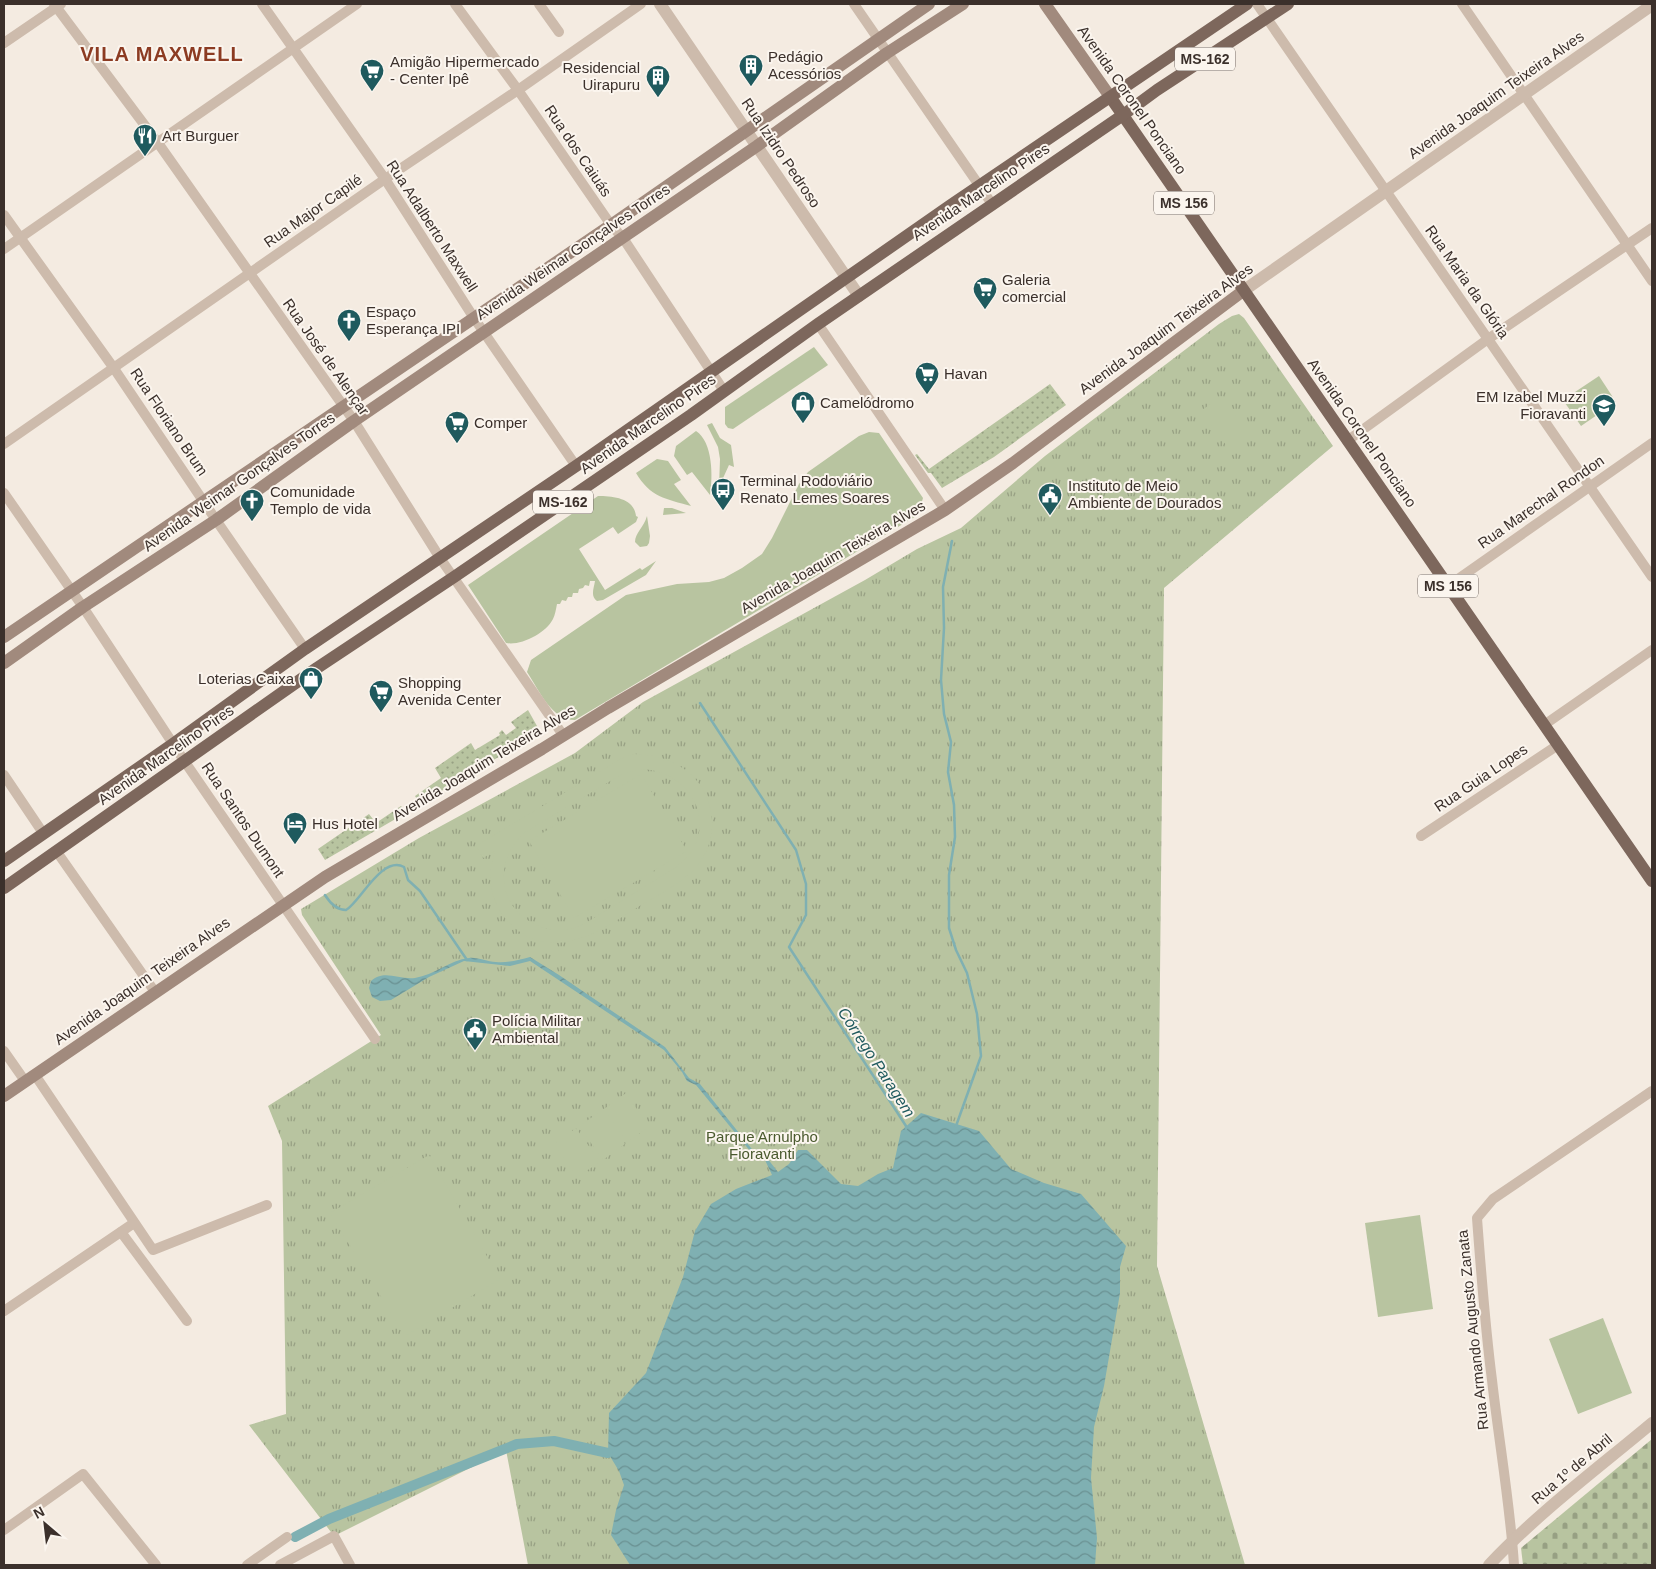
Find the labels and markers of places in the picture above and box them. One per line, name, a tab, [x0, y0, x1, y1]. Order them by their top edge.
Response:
place label: Pedágio Acessórios	[768, 48, 841, 82]
place label: Amigão Hipermercado - Center Ipê	[390, 53, 539, 87]
building icon: Pedágio Acessórios	[738, 53, 764, 87]
supermarket icon: Amigão Hipermercado - Center Ipê	[359, 58, 385, 92]
place label: Residencial Uirapuru	[562, 59, 640, 93]
building icon: Residencial Uirapuru	[645, 64, 671, 98]
restaurant icon: Art Burguer	[132, 123, 158, 157]
place label: Art Burguer	[162, 127, 239, 144]
place label: Galeria comercial	[1002, 271, 1066, 305]
supermarket icon: Galeria comercial	[972, 276, 998, 310]
place label: Espaço Esperança IPI	[366, 303, 460, 337]
church icon: Espaço Esperança IPI	[336, 308, 362, 342]
supermarket icon: Havan	[914, 361, 940, 395]
place label: Havan	[944, 365, 987, 382]
place label: EM Izabel Muzzi Fioravanti	[1476, 388, 1586, 422]
shop icon: Camelódromo	[790, 390, 816, 424]
school or university icon: EM Izabel Muzzi Fioravanti	[1591, 393, 1617, 427]
place label: Camelódromo	[820, 394, 914, 411]
supermarket icon: Comper	[444, 410, 470, 444]
place label: Comper	[474, 414, 527, 431]
place label: Terminal Rodoviário Renato Lemes Soares	[740, 472, 889, 506]
bus stop icon: Terminal Rodoviário Renato Lemes Soares	[710, 477, 736, 511]
place label: Instituto de Meio Ambiente de Dourados	[1068, 477, 1221, 511]
public building icon: Instituto de Meio Ambiente de Dourados	[1037, 482, 1063, 516]
place label: Comunidade Templo de vida	[270, 483, 372, 517]
church icon: Comunidade Templo de vida	[239, 488, 265, 522]
shop icon: Loterias Caixa	[298, 666, 324, 700]
place label: Loterias Caixa	[198, 670, 295, 687]
place label: Shopping Avenida Center	[398, 674, 501, 708]
supermarket icon: Shopping Avenida Center	[368, 679, 394, 713]
hotel icon: Hus Hotel	[282, 811, 308, 845]
place label: Hus Hotel	[312, 815, 378, 832]
place label: Polícia Militar Ambiental	[492, 1012, 581, 1046]
public building icon: Polícia Militar Ambiental	[462, 1017, 488, 1051]

